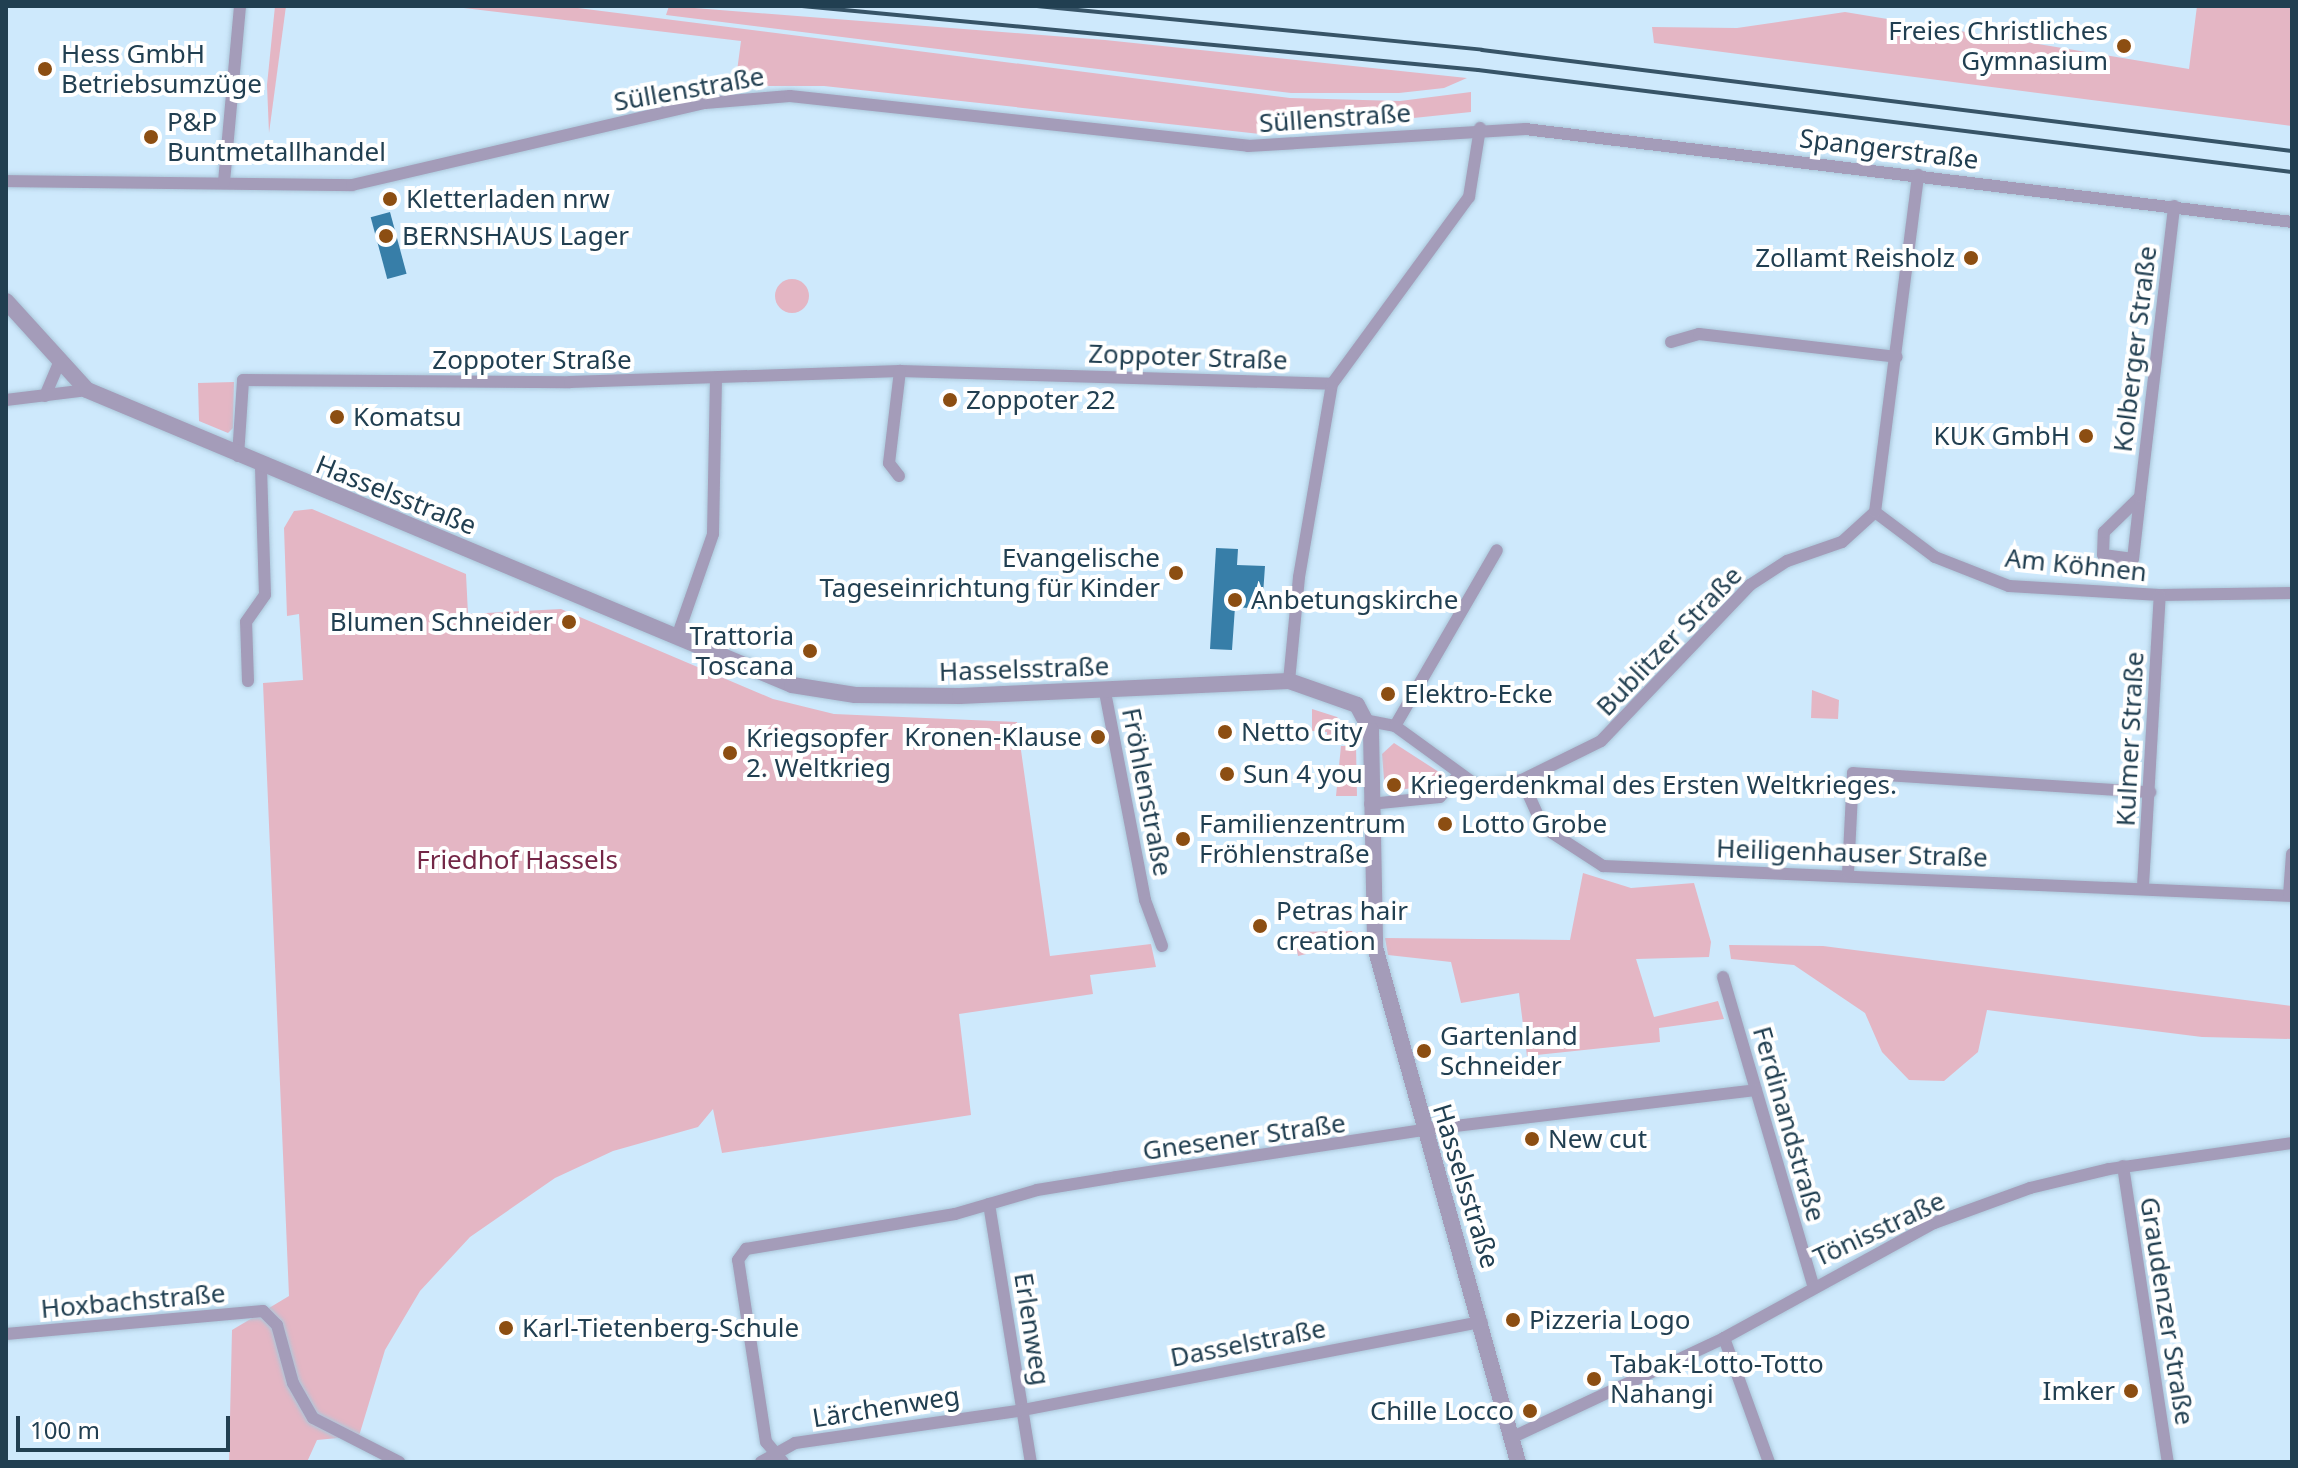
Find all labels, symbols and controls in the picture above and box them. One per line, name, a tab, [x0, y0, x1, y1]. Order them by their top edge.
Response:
place label: Freies Christliches Gymnasium	[1888, 15, 2108, 76]
marker: Freies Christliches Gymnasium	[2115, 37, 2133, 55]
place label: Hess GmbH Betriebsumzüge	[61, 38, 262, 100]
marker: Hess GmbH Betriebsumzüge	[36, 60, 54, 78]
street label: Süllenstraße	[611, 60, 767, 118]
street label: Süllenstraße	[1258, 97, 1412, 139]
place label: P&P Buntmetallhandel	[167, 106, 386, 168]
street label: Spangerstraße	[1798, 123, 1980, 175]
marker: P&P Buntmetallhandel	[142, 128, 160, 146]
place label: Kletterladen nrw	[406, 183, 610, 215]
marker: Kletterladen nrw	[381, 190, 399, 208]
place label: BERNSHAUS Lager	[402, 220, 629, 252]
marker: BERNSHAUS Lager	[377, 227, 395, 245]
place label: Zollamt Reisholz	[1755, 242, 1955, 274]
street label: Kolberger Straße	[2107, 244, 2163, 454]
marker: Zollamt Reisholz	[1962, 249, 1980, 267]
street label: Zoppoter Straße	[1088, 338, 1288, 376]
street label: Zoppoter Straße	[432, 344, 632, 376]
place label: Zoppoter 22	[966, 384, 1116, 416]
marker: Zoppoter 22	[941, 391, 959, 409]
place label: Komatsu	[353, 401, 462, 433]
marker: Komatsu	[328, 408, 346, 426]
place label: KUK GmbH	[1934, 420, 2070, 452]
marker: KUK GmbH	[2077, 427, 2095, 445]
street label: Hasselsstraße	[311, 449, 481, 541]
place label: Evangelische Tageseinrichtung für Kinder	[819, 542, 1160, 604]
street label: Am Köhnen	[2004, 542, 2148, 588]
street label: Bublitzer Straße	[1590, 560, 1748, 722]
marker: Evangelische Tageseinrichtung für Kinder	[1167, 564, 1185, 582]
place label: Anbetungskirche	[1251, 584, 1458, 616]
marker: Anbetungskirche	[1226, 591, 1244, 609]
place label: Blumen Schneider	[330, 606, 553, 638]
marker: Blumen Schneider	[560, 613, 578, 631]
place label: Trattoria Toscana	[690, 620, 794, 682]
marker: Trattoria Toscana	[801, 642, 819, 660]
street label: Hasselsstraße	[938, 650, 1110, 688]
street label: Kulmer Straße	[2110, 651, 2150, 827]
place label: Elektro-Ecke	[1404, 678, 1553, 710]
marker: Elektro-Ecke	[1379, 685, 1397, 703]
street label: Fröhlenstraße	[1115, 705, 1179, 879]
place label: Netto City	[1241, 716, 1362, 748]
place label: Kronen-Klause	[904, 721, 1082, 753]
place label: Kriegsopfer 2. Weltkrieg	[746, 722, 891, 784]
marker: Netto City	[1216, 723, 1234, 741]
marker: Kronen-Klause	[1089, 728, 1107, 746]
marker: Kriegsopfer 2. Weltkrieg	[721, 744, 739, 762]
place label: Sun 4 you	[1243, 758, 1363, 790]
marker: Sun 4 you	[1218, 765, 1236, 783]
place label: Kriegerdenkmal des Ersten Weltkrieges.	[1410, 769, 1897, 801]
marker: Kriegerdenkmal des Ersten Weltkrieges.	[1385, 776, 1403, 794]
place label: Familienzentrum Fröhlenstraße	[1199, 808, 1406, 870]
place label: Lotto Grobe	[1461, 808, 1607, 840]
marker: Lotto Grobe	[1436, 815, 1454, 833]
marker: Familienzentrum Fröhlenstraße	[1174, 830, 1192, 848]
street label: Heiligenhauser Straße	[1716, 833, 1988, 873]
park label: Friedhof Hassels	[416, 844, 618, 876]
place label: Petras hair creation	[1276, 895, 1408, 956]
marker: Petras hair creation	[1251, 917, 1269, 935]
place label: Gartenland Schneider	[1440, 1020, 1578, 1082]
street label: Ferdinandstraße	[1746, 1023, 1832, 1225]
marker: Gartenland Schneider	[1415, 1042, 1433, 1060]
street label: Hasselsstraße	[1426, 1100, 1506, 1272]
street label: Gnesener Straße	[1141, 1107, 1347, 1167]
place label: New cut	[1548, 1123, 1647, 1155]
marker: New cut	[1523, 1130, 1541, 1148]
street label: Tönisstraße	[1808, 1185, 1950, 1273]
street label: Graudenzer Straße	[2134, 1195, 2200, 1427]
street label: Erlenweg	[1008, 1270, 1056, 1388]
street label: Hoxbachstraße	[39, 1277, 227, 1325]
place label: Pizzeria Logo	[1529, 1304, 1690, 1336]
marker: Pizzeria Logo	[1504, 1311, 1522, 1329]
place label: Karl-Tietenberg-Schule	[522, 1312, 799, 1344]
street label: Dasselstraße	[1168, 1313, 1328, 1373]
marker: Karl-Tietenberg-Schule	[497, 1319, 515, 1337]
place label: Tabak-Lotto-Totto Nahangi	[1610, 1348, 1824, 1410]
marker: Tabak-Lotto-Totto Nahangi	[1585, 1370, 1603, 1388]
place label: Imker	[2043, 1375, 2115, 1407]
street label: Lärchenweg	[810, 1380, 962, 1434]
marker: Imker	[2122, 1382, 2140, 1400]
place label: Chille Locco	[1370, 1395, 1514, 1427]
scale bar	[20, 1400, 234, 1450]
marker: Chille Locco	[1521, 1402, 1539, 1420]
text: 100 m	[30, 1413, 100, 1446]

